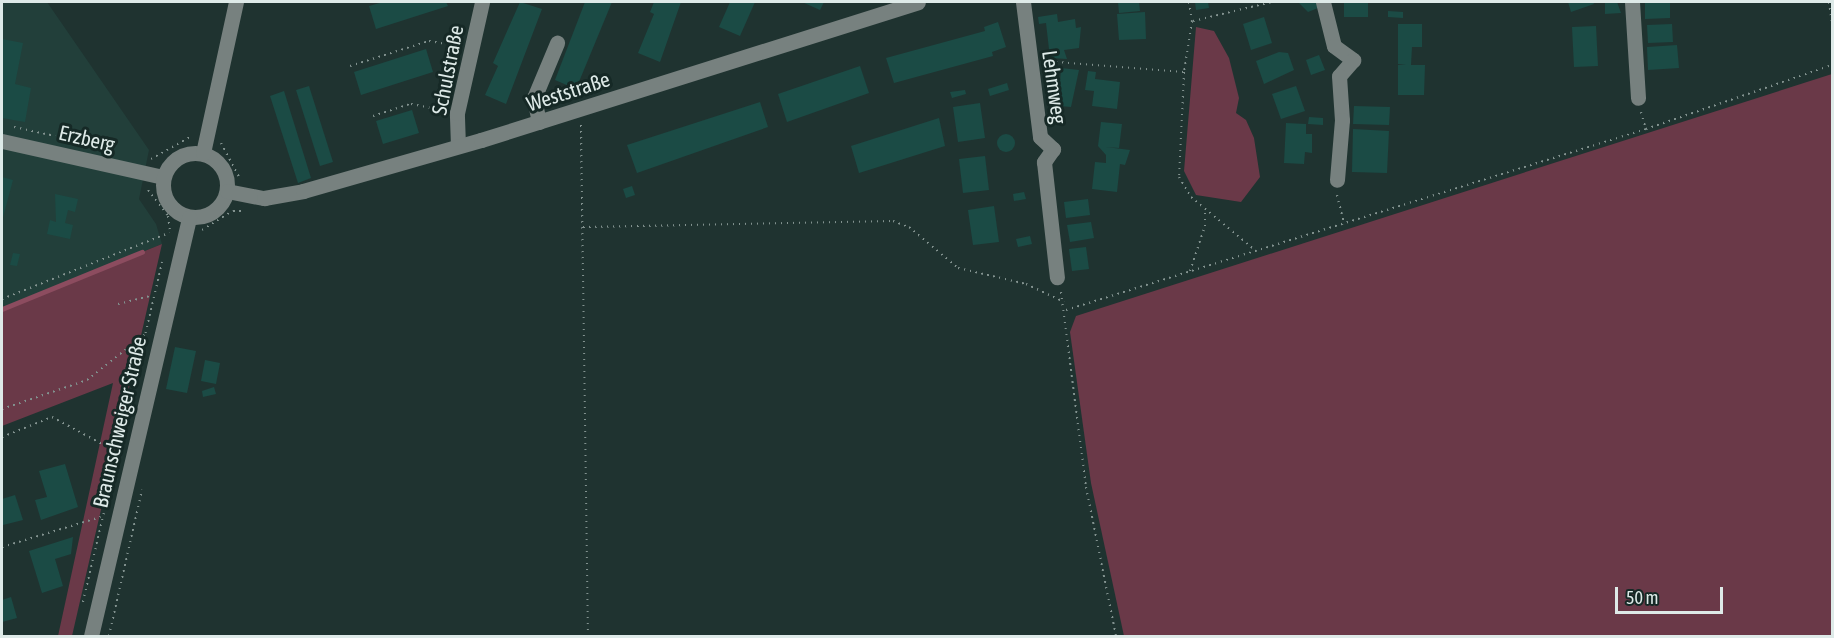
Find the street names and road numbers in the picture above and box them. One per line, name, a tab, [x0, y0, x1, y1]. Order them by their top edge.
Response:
street label: Schulstraße	[426, 23, 468, 117]
street label: Lehmweg	[1037, 49, 1073, 125]
street label: Weststraße	[523, 66, 613, 116]
street label: Erzberg	[57, 119, 117, 157]
street label: Braunschweiger Straße	[87, 334, 151, 510]

